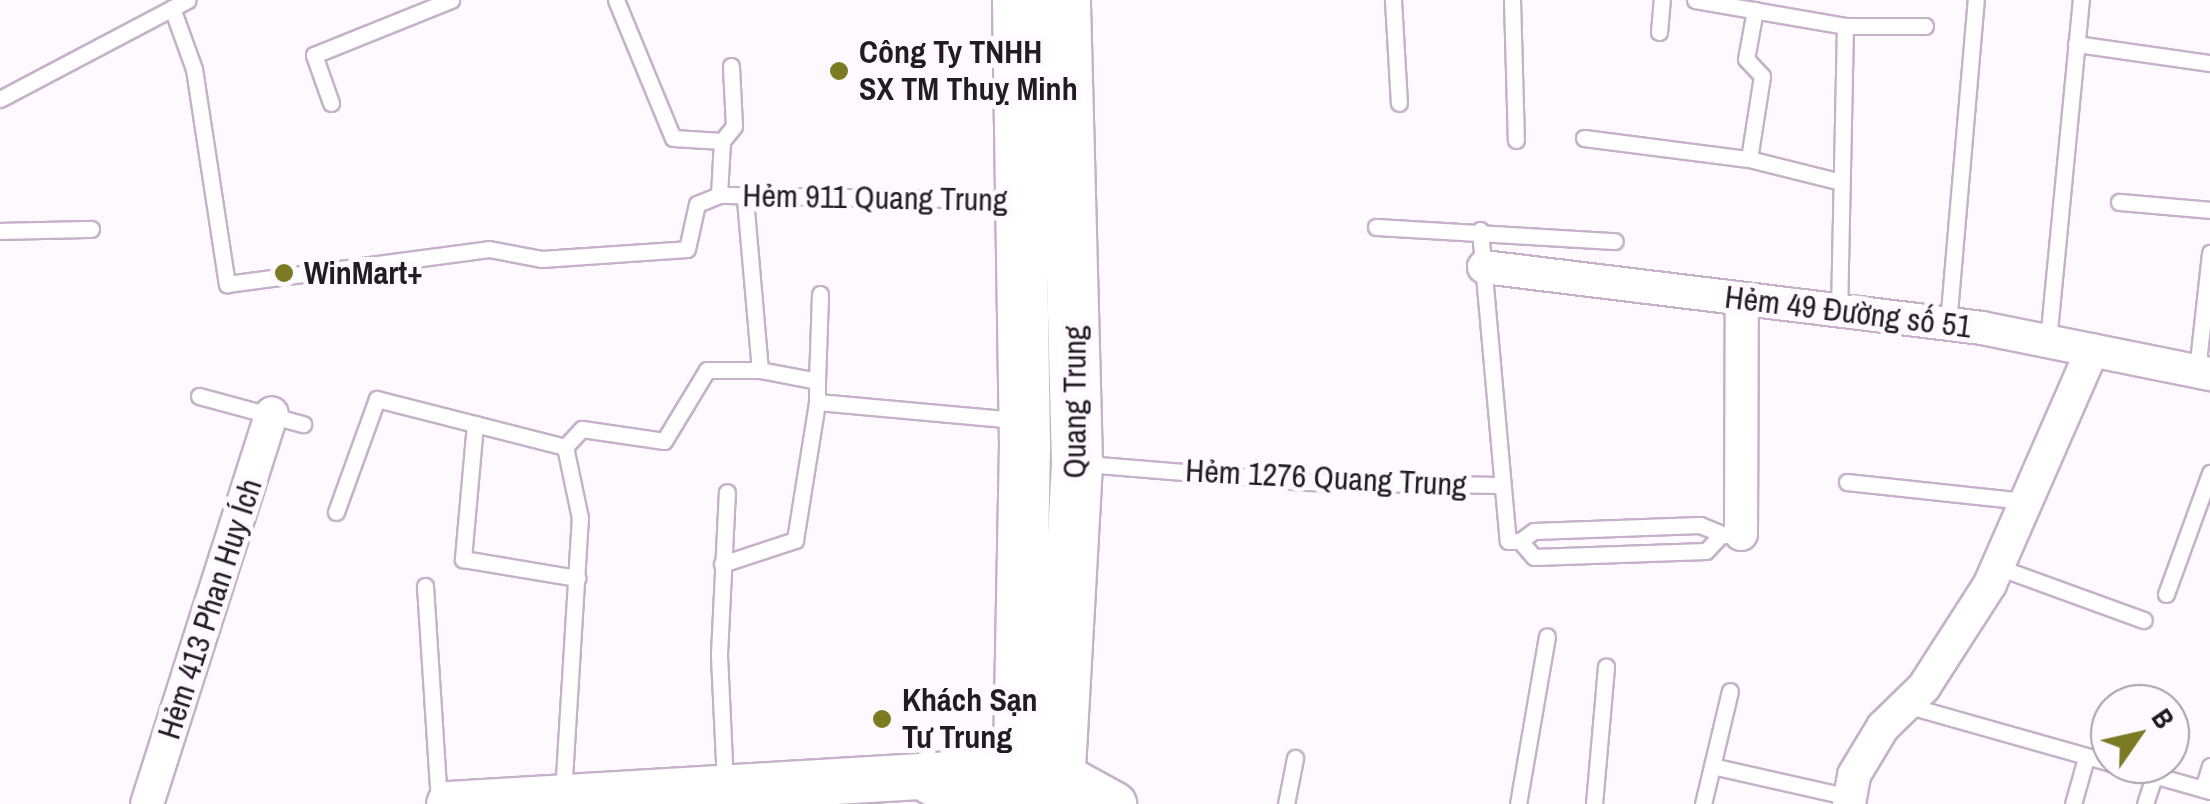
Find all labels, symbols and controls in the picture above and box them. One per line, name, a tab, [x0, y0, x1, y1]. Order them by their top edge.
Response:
place label: Công Ty TNHH SX TM Thuỵ Minh	[859, 34, 1078, 109]
marker: Công Ty TNHH SX TM Thuỵ Minh	[828, 60, 850, 82]
street label: Hẻm 911 Quang Trung	[742, 176, 1008, 220]
place label: WinMart+	[304, 254, 423, 292]
marker: WinMart+	[273, 262, 295, 284]
street label: Hẻm 49 Đường số 51	[1723, 278, 1973, 346]
street label: Quang Trung	[1056, 325, 1094, 479]
street label: Hẻm 1276 Quang Trung	[1184, 451, 1468, 505]
street label: Hẻm 413 Phan Huy Ích	[150, 474, 270, 744]
place label: Khách Sạn Tư Trung	[902, 682, 1038, 757]
north arrow	[2090, 684, 2190, 784]
text: B	[2143, 701, 2184, 736]
marker: Khách Sạn Tư Trung	[871, 708, 893, 730]

